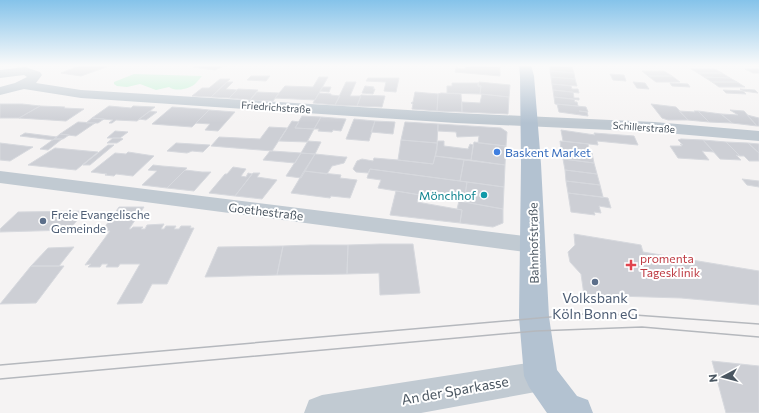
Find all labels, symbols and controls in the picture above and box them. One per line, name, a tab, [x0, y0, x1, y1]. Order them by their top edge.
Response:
street label: Friedrichstraße	[241, 99, 311, 115]
street label: Schillerstraße	[612, 119, 676, 135]
place label: Baskent Market	[505, 145, 591, 159]
marker: Baskent Market	[492, 147, 502, 157]
place label: Mönchhof	[419, 188, 476, 202]
marker: Mönchhof	[479, 190, 489, 200]
street label: Goethestraße	[228, 199, 304, 223]
street label: Bahnhofstraße	[525, 202, 541, 284]
place label: Freie Evangelische Gemeinde	[51, 207, 150, 235]
marker: Freie Evangelische Gemeinde	[38, 216, 48, 226]
place label: promenta Tagesklinik	[640, 251, 701, 279]
marker: promenta Tagesklinik	[625, 259, 637, 271]
marker: Volksbank Köln Bonn eG	[590, 277, 600, 287]
place label: Volksbank Köln Bonn eG	[552, 289, 638, 322]
north arrow	[703, 357, 743, 397]
street label: An der Sparkasse	[400, 372, 510, 408]
text: N	[706, 373, 720, 383]

